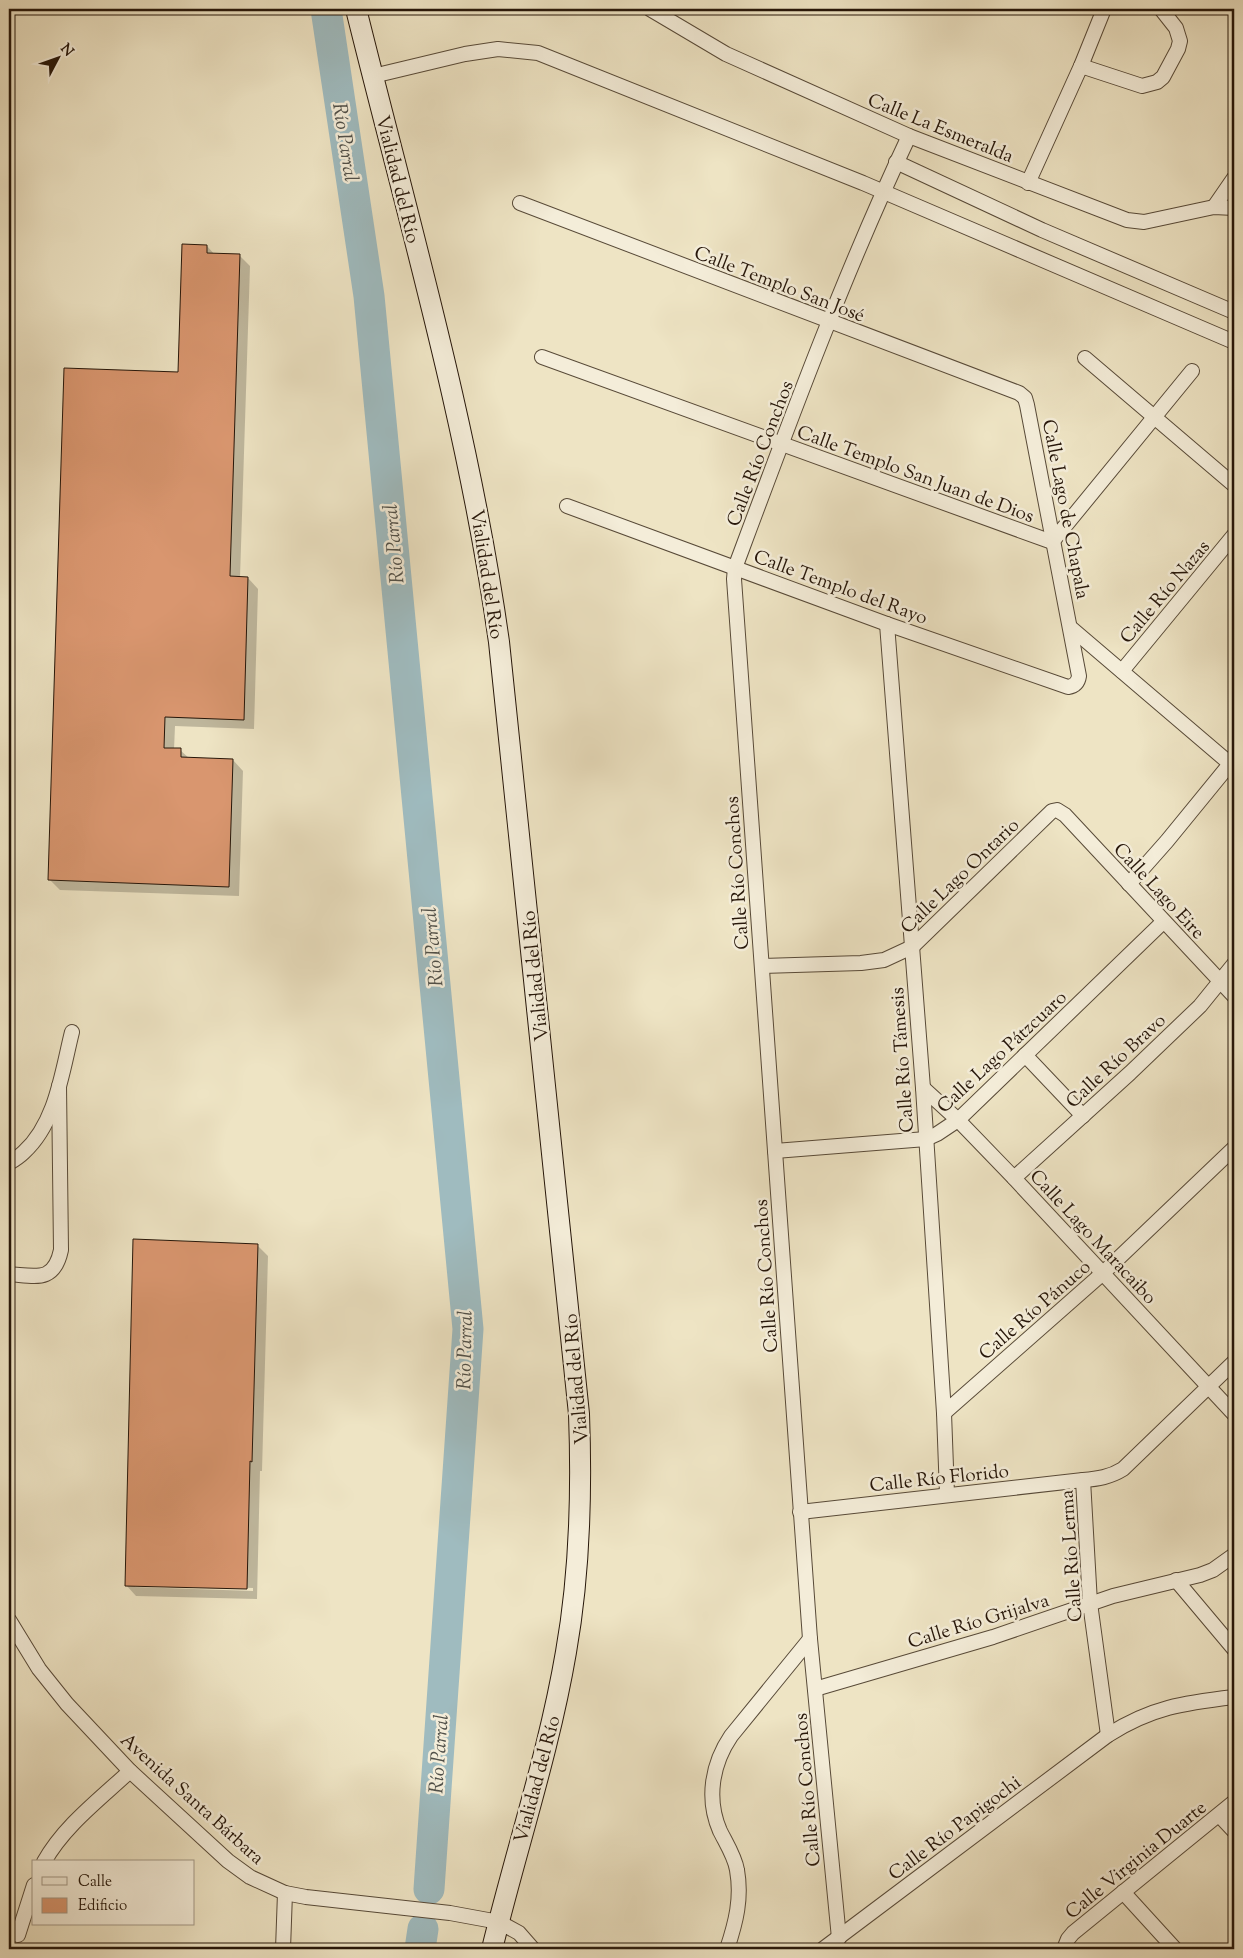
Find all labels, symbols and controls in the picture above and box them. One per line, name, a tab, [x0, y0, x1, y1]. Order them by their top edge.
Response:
north arrow	[32, 32, 82, 82]
text: N	[55, 40, 78, 62]
street label: Calle La Esmeralda	[863, 88, 1017, 171]
water label: Río Parral	[323, 101, 364, 184]
street label: Vialidad del Río	[368, 113, 426, 246]
street label: Calle Templo San José	[690, 240, 868, 330]
street label: Calle Río Conchos	[721, 377, 802, 531]
street label: Calle Lago de Chapala	[1034, 417, 1095, 602]
street label: Calle Templo San Juan de Dios	[793, 420, 1038, 531]
water label: Río Parral	[378, 503, 413, 585]
street label: Vialidad del Río	[462, 508, 509, 641]
street label: Calle Río Nazas	[1115, 535, 1217, 650]
street label: Calle Templo del Rayo	[749, 544, 931, 632]
street label: Calle Río Conchos	[720, 795, 757, 951]
street label: Calle Lago Ontario	[895, 813, 1026, 941]
street label: Calle Lago Eire	[1106, 837, 1210, 946]
water label: Río Parral	[417, 906, 452, 988]
street label: Vialidad del Río	[516, 909, 557, 1042]
street label: Calle Lago Pátzcuaro	[932, 985, 1074, 1120]
street label: Calle Río Támesis	[885, 986, 922, 1133]
street label: Calle Río Bravo	[1061, 1008, 1173, 1115]
street label: Calle Lago Maracaibo	[1022, 1164, 1162, 1311]
street label: Calle Río Conchos	[749, 1198, 786, 1354]
street label: Calle Río Pánuco	[974, 1255, 1098, 1367]
water label: Río Parral	[451, 1310, 482, 1390]
street label: Vialidad del Río	[558, 1312, 597, 1445]
street label: Calle Río Florido	[868, 1459, 1010, 1500]
street label: Calle Río Lerma	[1054, 1489, 1091, 1623]
street label: Calle Río Grijalva	[905, 1588, 1053, 1657]
street label: Calle Río Conchos	[788, 1712, 829, 1868]
street label: Vialidad del Río	[508, 1713, 568, 1846]
water label: Río Parral	[423, 1714, 458, 1795]
street label: Avenida Santa Bárbara	[113, 1728, 269, 1872]
street label: Calle Río Papigochi	[883, 1770, 1028, 1888]
street label: Calle Virginia Duarte	[1060, 1795, 1213, 1926]
legend	[32, 1860, 195, 1926]
text: Calle	[78, 1872, 112, 1893]
text: Edificio	[78, 1896, 127, 1917]

